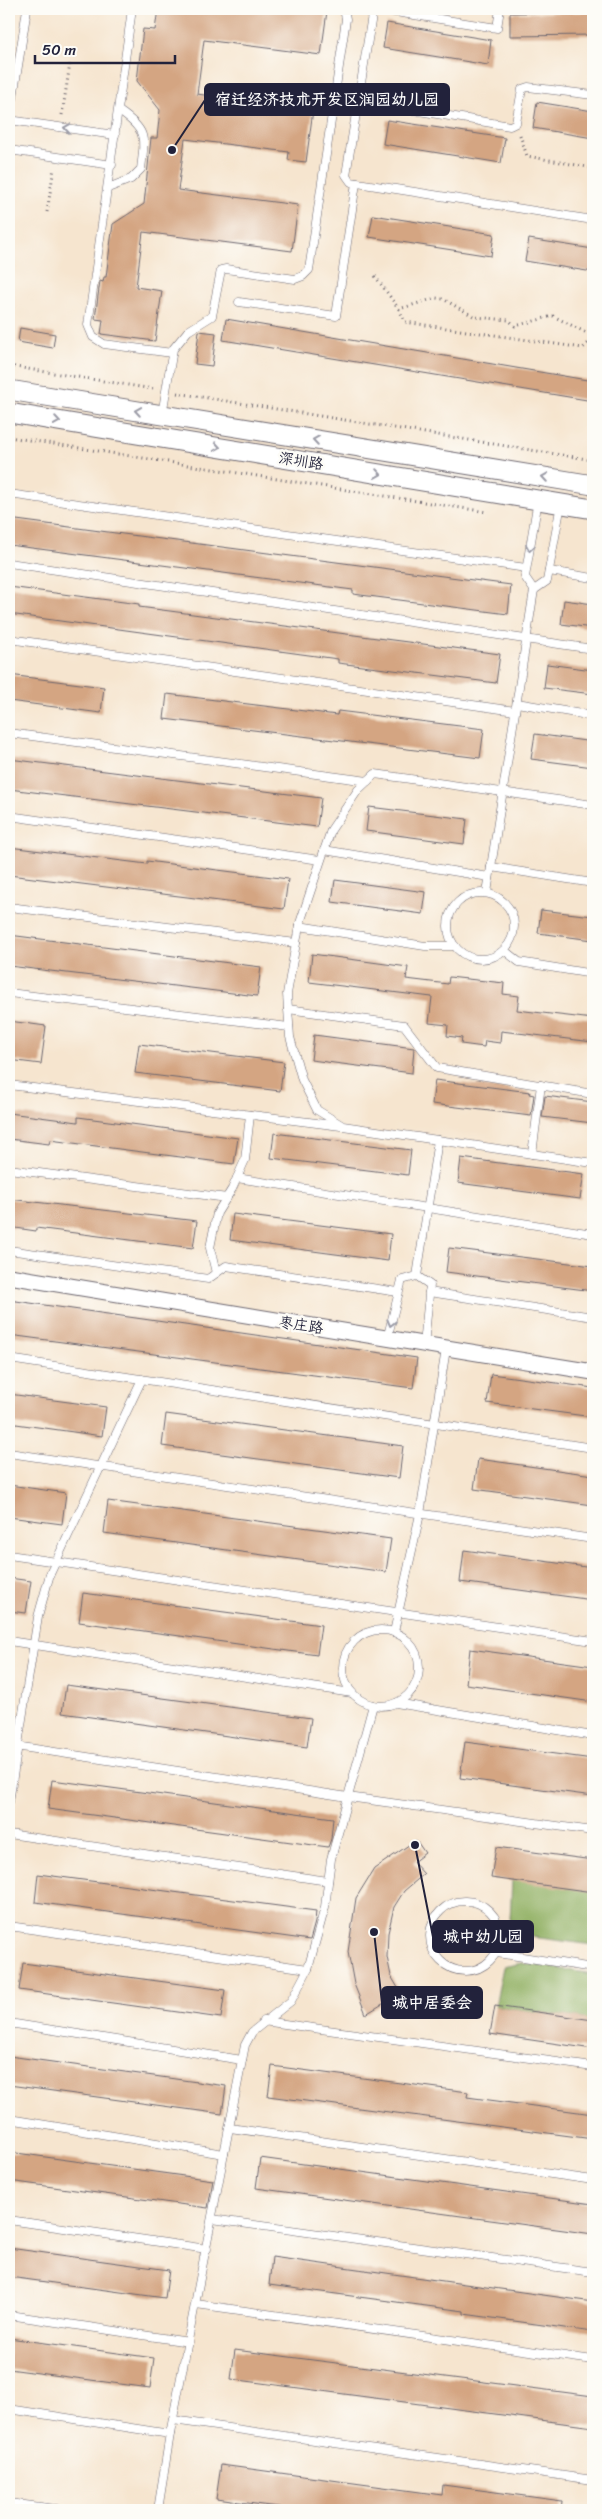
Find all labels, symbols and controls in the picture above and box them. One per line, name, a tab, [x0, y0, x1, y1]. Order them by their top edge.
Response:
scale bar	[35, 32, 175, 64]
text: 50 m	[42, 37, 77, 63]
callout: 宿迁经济技术开发区润园幼儿园	[205, 84, 449, 115]
text: 宿迁经济技术开发区润园幼儿园	[215, 85, 439, 114]
one-way arrow	[63, 124, 71, 134]
one-way arrow	[134, 406, 142, 416]
one-way arrow	[52, 416, 61, 426]
one-way arrow	[311, 435, 320, 445]
one-way arrow	[213, 442, 222, 452]
street label: 深圳路	[277, 445, 325, 477]
one-way arrow	[373, 468, 382, 478]
one-way arrow	[541, 472, 550, 482]
one-way arrow	[525, 544, 535, 552]
street label: 枣庄路	[277, 1309, 325, 1341]
one-way arrow	[386, 1318, 397, 1327]
callout: 城中幼儿园	[433, 1921, 533, 1952]
text: 城中幼儿园	[443, 1922, 523, 1951]
callout: 城中居委会	[382, 1987, 482, 2018]
text: 城中居委会	[392, 1988, 472, 2017]

